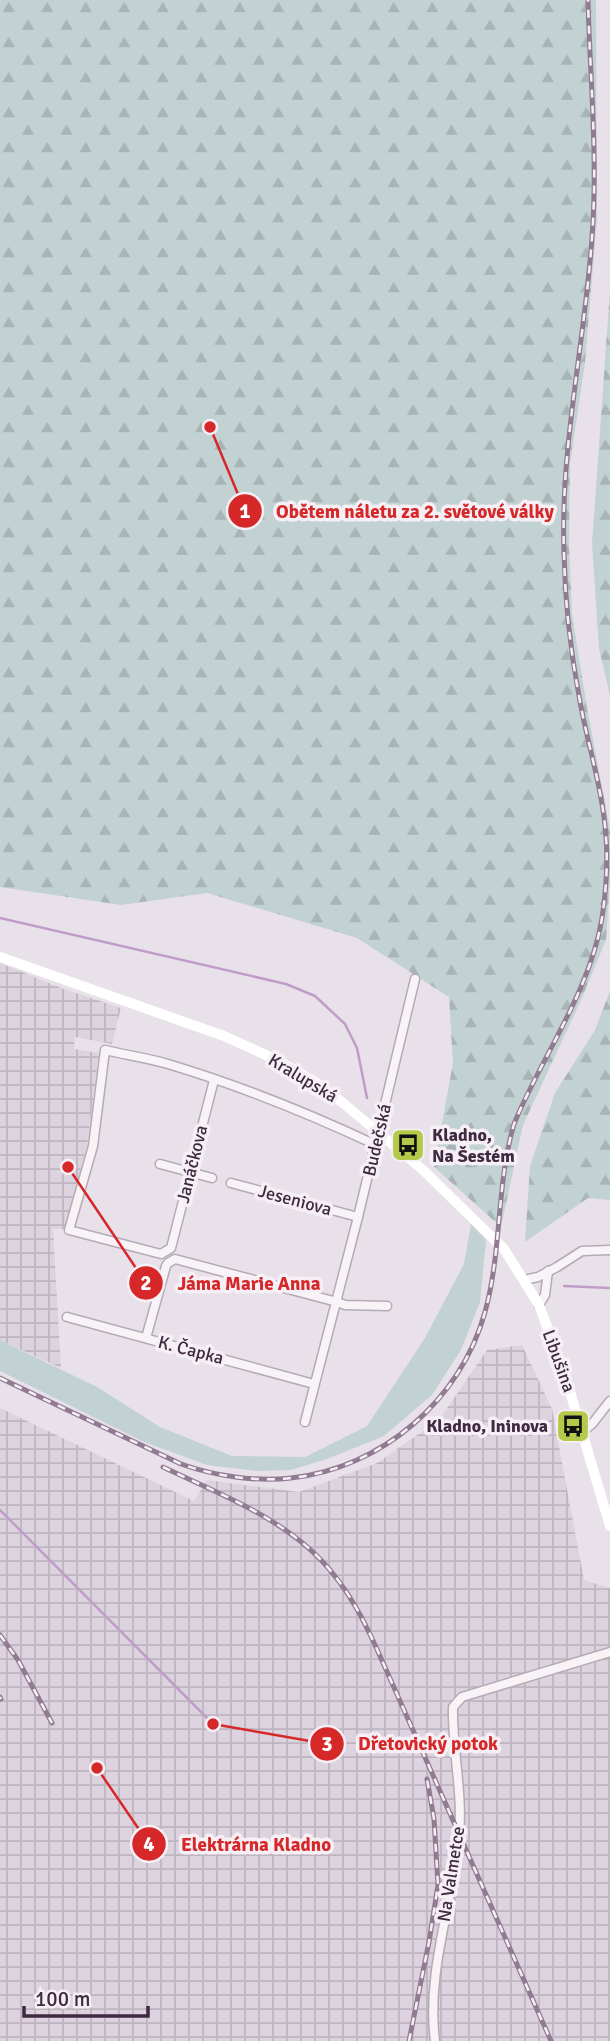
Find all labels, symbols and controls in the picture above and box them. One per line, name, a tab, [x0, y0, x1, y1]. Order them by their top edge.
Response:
callout: Obětem náletu za 2. světové války	[227, 491, 568, 531]
text: 1	[239, 498, 251, 524]
text: Obětem náletu za 2. světové války	[276, 500, 554, 524]
street label: Kralupská	[264, 1049, 342, 1107]
street label: Budečská	[358, 1102, 396, 1178]
street label: Janáčkova	[172, 1123, 212, 1205]
place label: Kladno, Na Šestém	[432, 1124, 515, 1167]
bus stop icon: Kladno, Na Šestém	[389, 1126, 427, 1164]
street label: Jeseniova	[256, 1180, 334, 1220]
callout: Jáma Marie Anna	[129, 1263, 335, 1303]
text: 2	[140, 1270, 152, 1296]
text: Jáma Marie Anna	[177, 1272, 321, 1296]
street label: Libušina	[538, 1327, 580, 1395]
street label: K. Čapka	[156, 1331, 226, 1369]
bus stop icon: Kladno, Ininova	[554, 1407, 592, 1445]
place label: Kladno, Ininova	[426, 1415, 548, 1437]
callout: Dřetovický potok	[309, 1724, 512, 1764]
text: 3	[321, 1731, 333, 1757]
text: Dřetovický potok	[358, 1732, 498, 1756]
callout: Elektrárna Kladno	[132, 1824, 345, 1864]
street label: Na Valmetce	[433, 1825, 469, 1923]
text: 4	[143, 1831, 155, 1857]
text: Elektrárna Kladno	[181, 1833, 331, 1857]
scale bar	[24, 1974, 149, 2018]
text: 100 m	[35, 1986, 90, 2012]

